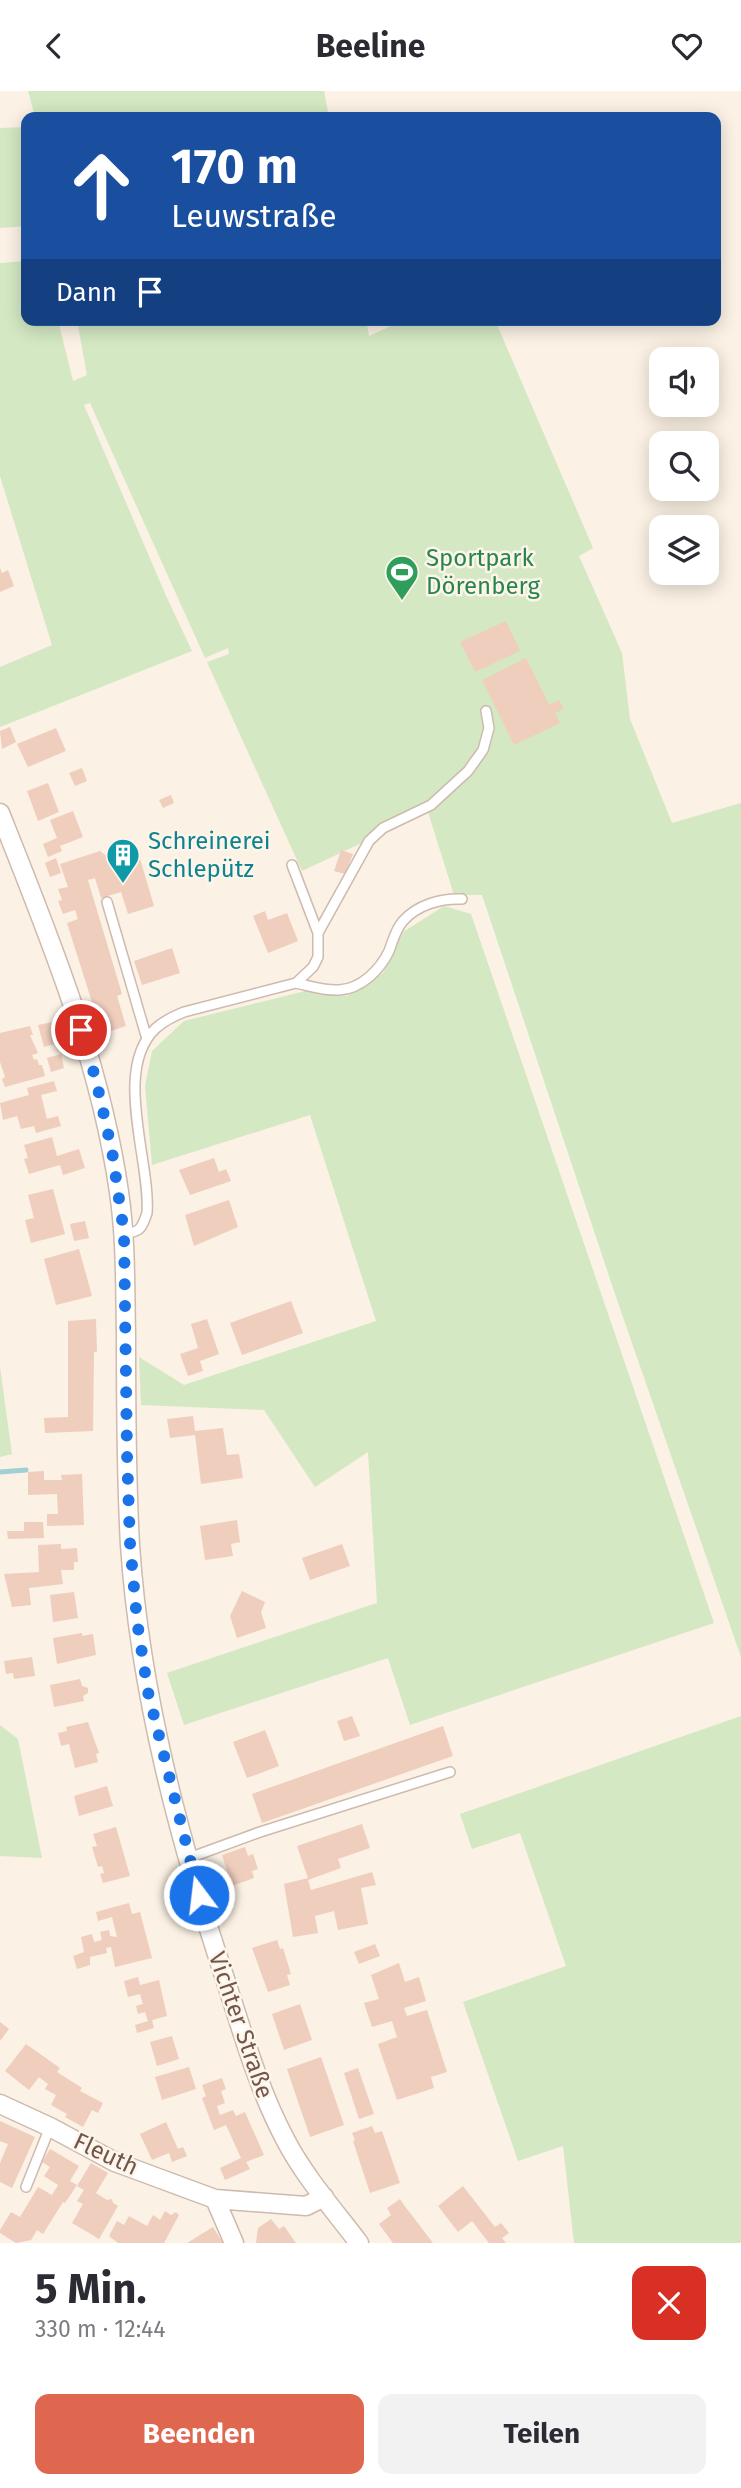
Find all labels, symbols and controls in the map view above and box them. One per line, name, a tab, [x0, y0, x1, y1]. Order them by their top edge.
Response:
icon: back	[35, 27, 73, 65]
text: Beeline	[316, 27, 425, 65]
icon: heart	[668, 27, 706, 65]
text: 170 m	[171, 137, 298, 196]
icon: ahead	[56, 140, 147, 231]
text: Leuwstraße	[171, 197, 337, 235]
icon: arrive	[131, 273, 169, 311]
text: Dann	[56, 277, 117, 308]
map controls	[649, 347, 719, 585]
button: sound	[649, 347, 719, 417]
button: search	[649, 431, 719, 501]
button: layers	[649, 515, 719, 585]
place label: Sportpark Dörenberg	[426, 544, 540, 600]
sports icon: Sportpark Dörenberg	[383, 553, 421, 602]
place label: Schreinerei Schlepütz	[148, 827, 271, 883]
building icon: Schreinerei Schlepütz	[104, 836, 142, 885]
pin	[51, 1000, 111, 1060]
icon: arrive	[62, 1011, 100, 1049]
position arrow	[162, 1858, 236, 1932]
street label: Vichter Straße	[203, 1948, 279, 2102]
street label: Fleuth	[69, 2127, 143, 2181]
text: 5 Min.	[35, 2264, 147, 2314]
button: close	[632, 2266, 706, 2340]
text: 330 m · 12:44	[35, 2315, 166, 2343]
button: Beenden	[35, 2394, 364, 2474]
button: Teilen	[378, 2394, 706, 2474]

